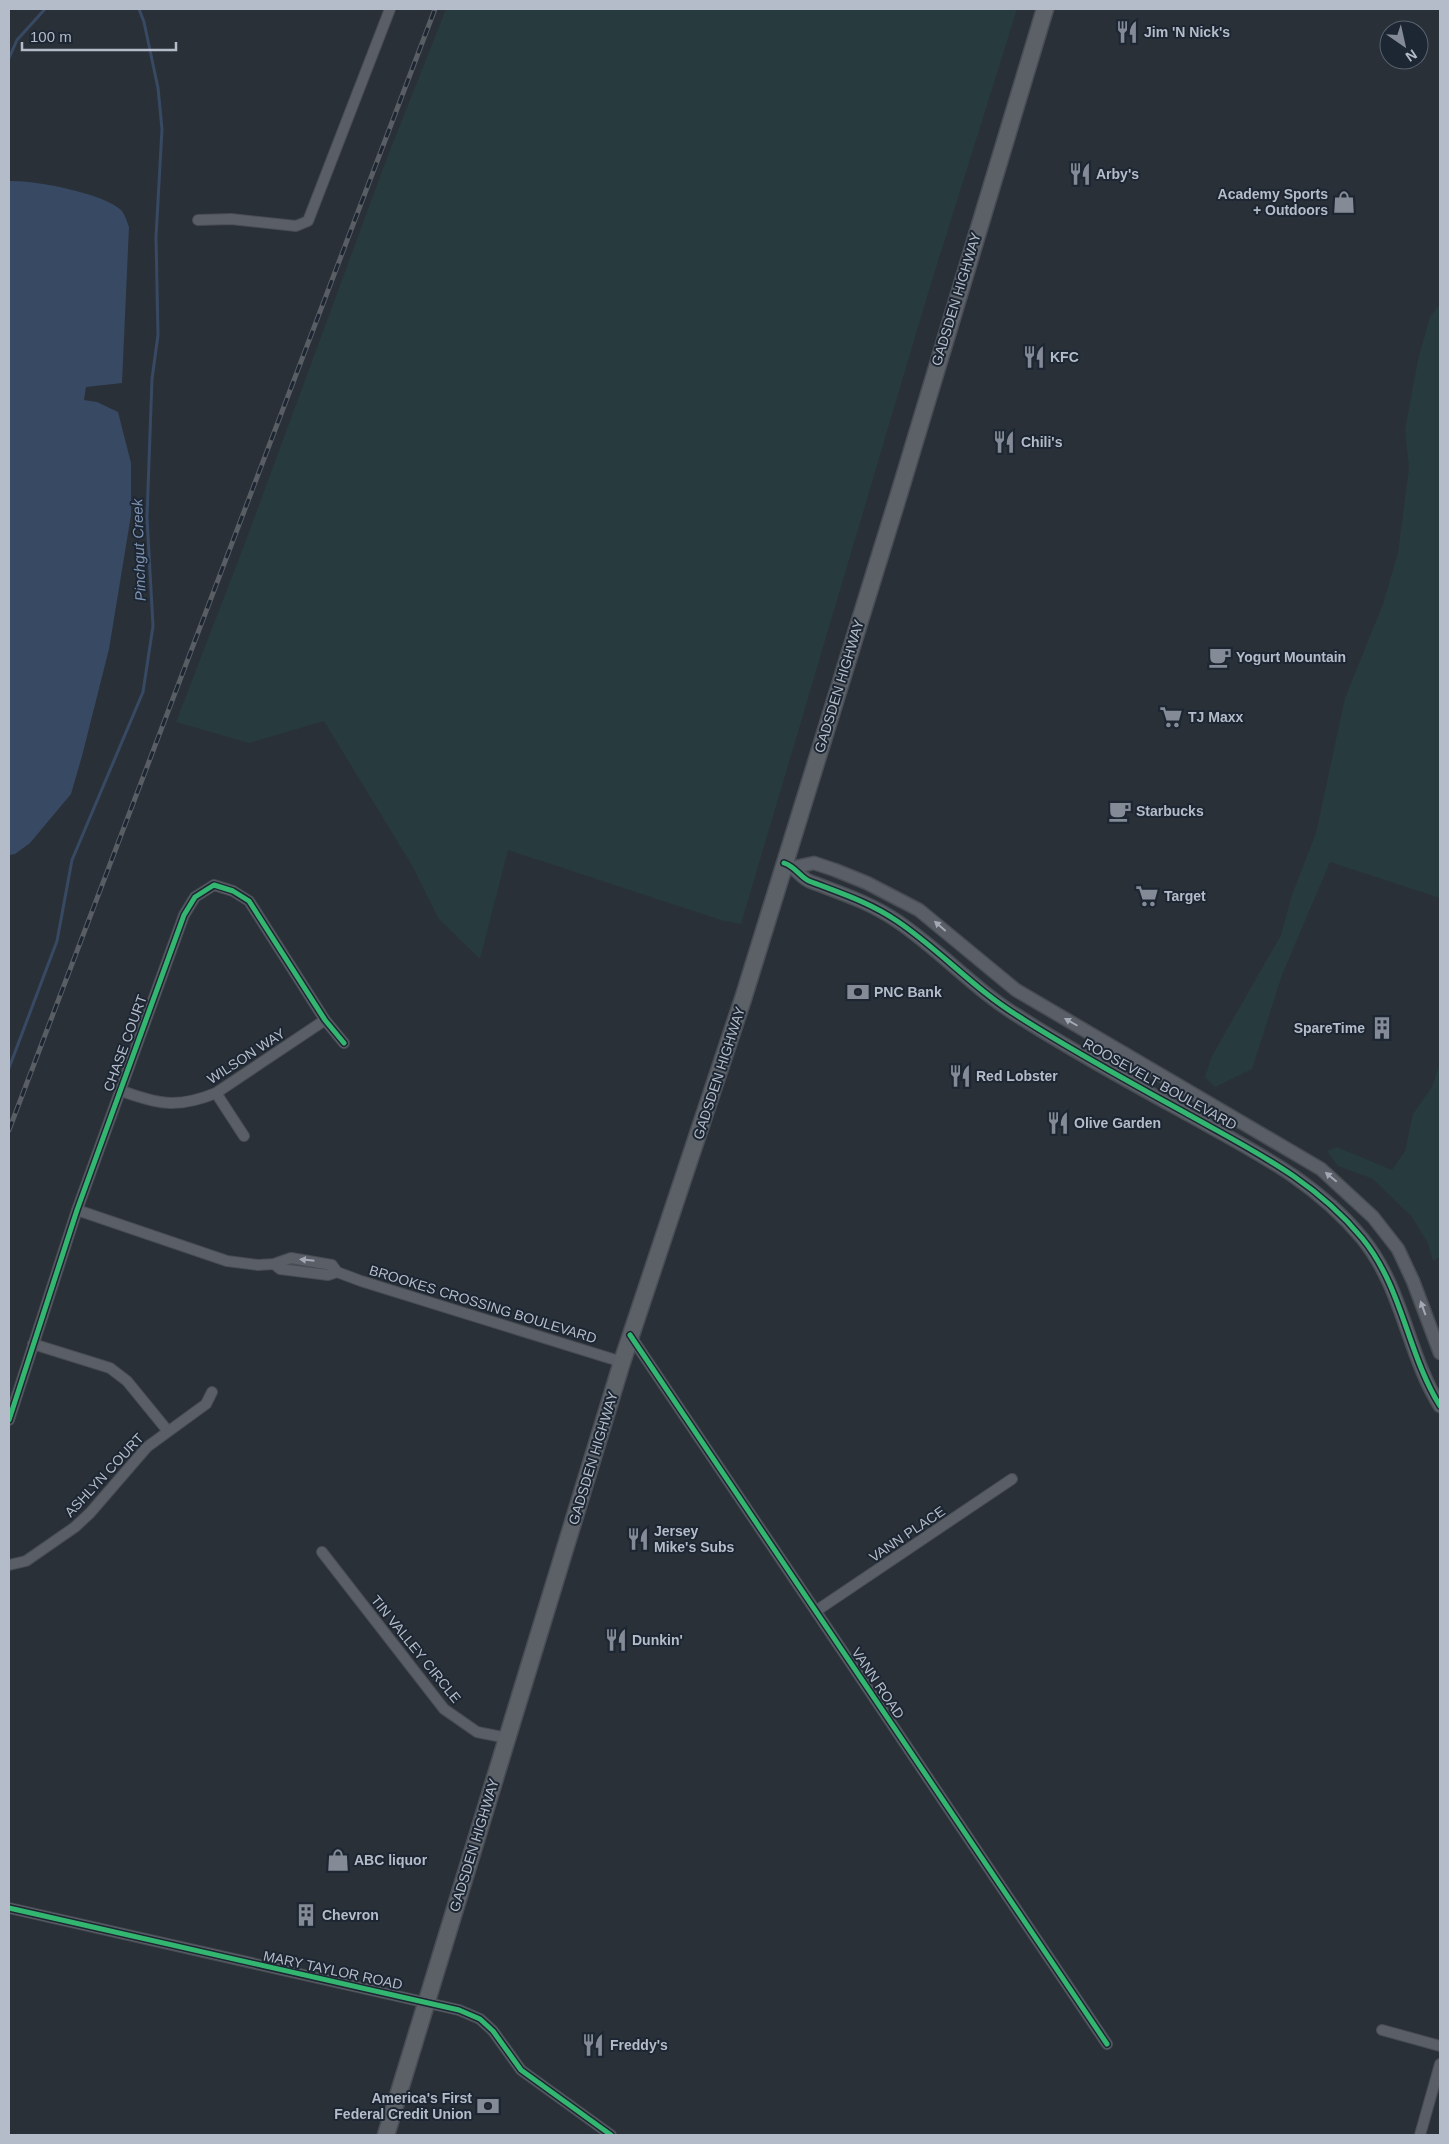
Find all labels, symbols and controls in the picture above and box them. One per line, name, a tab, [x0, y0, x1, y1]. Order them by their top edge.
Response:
restaurant icon: Jim 'N Nick's	[1114, 19, 1140, 45]
scale bar	[22, 20, 176, 52]
north arrow	[1379, 20, 1429, 70]
place label: Jim 'N Nick's	[1144, 24, 1230, 40]
text: 100 m	[30, 28, 72, 45]
text: N	[1403, 46, 1420, 65]
restaurant icon: Arby's	[1067, 161, 1093, 187]
place label: Arby's	[1096, 166, 1139, 182]
place label: Academy Sports + Outdoors	[1218, 186, 1328, 218]
shop icon: Academy Sports + Outdoors	[1331, 189, 1357, 215]
street label: GADSDEN HIGHWAY	[928, 230, 984, 368]
restaurant icon: KFC	[1021, 344, 1047, 370]
place label: KFC	[1050, 349, 1079, 365]
restaurant icon: Chili's	[991, 429, 1017, 455]
place label: Chili's	[1021, 434, 1063, 450]
water label: Pinchgut Creek	[128, 497, 149, 602]
street label: GADSDEN HIGHWAY	[811, 617, 867, 755]
cafe icon: Yogurt Mountain	[1207, 644, 1233, 670]
place label: Yogurt Mountain	[1236, 649, 1346, 665]
supermarket icon: TJ Maxx	[1158, 704, 1184, 730]
place label: TJ Maxx	[1188, 709, 1243, 725]
cafe icon: Starbucks	[1107, 798, 1133, 824]
place label: Starbucks	[1136, 803, 1204, 819]
supermarket icon: Target	[1134, 883, 1160, 909]
place label: Target	[1164, 888, 1206, 904]
one-way arrow	[934, 921, 947, 932]
bank icon: PNC Bank	[845, 979, 871, 1005]
place label: PNC Bank	[874, 984, 942, 1000]
street label: CHASE COURT	[100, 992, 150, 1093]
street label: GADSDEN HIGHWAY	[690, 1004, 748, 1141]
building icon: SpareTime	[1369, 1015, 1395, 1041]
one-way arrow	[1064, 1018, 1077, 1027]
place label: SpareTime	[1294, 1020, 1365, 1036]
street label: WILSON WAY	[204, 1025, 288, 1087]
street label: ROOSEVELT BOULEVARD	[1080, 1035, 1240, 1133]
restaurant icon: Red Lobster	[947, 1063, 973, 1089]
place label: Red Lobster	[976, 1068, 1058, 1084]
restaurant icon: Olive Garden	[1045, 1110, 1071, 1136]
place label: Olive Garden	[1074, 1115, 1161, 1131]
one-way arrow	[1325, 1172, 1338, 1183]
one-way arrow	[299, 1256, 315, 1264]
street label: BROOKES CROSSING BOULEVARD	[367, 1262, 599, 1346]
one-way arrow	[1419, 1300, 1426, 1315]
street label: GADSDEN HIGHWAY	[565, 1389, 621, 1527]
street label: ASHLYN COURT	[61, 1430, 147, 1520]
street label: VANN PLACE	[866, 1503, 948, 1565]
place label: Jersey Mike's Subs	[654, 1523, 735, 1555]
restaurant icon: Jersey Mike's Subs	[625, 1526, 651, 1552]
street label: TIN VALLEY CIRCLE	[368, 1592, 464, 1706]
restaurant icon: Dunkin'	[603, 1627, 629, 1653]
place label: Dunkin'	[632, 1632, 683, 1648]
street label: VANN ROAD	[848, 1644, 908, 1722]
street label: GADSDEN HIGHWAY	[446, 1776, 502, 1914]
shop icon: ABC liquor	[325, 1847, 351, 1873]
place label: ABC liquor	[354, 1852, 428, 1868]
building icon: Chevron	[293, 1902, 319, 1928]
place label: Chevron	[322, 1907, 379, 1923]
street label: MARY TAYLOR ROAD	[262, 1947, 404, 1993]
restaurant icon: Freddy's	[580, 2032, 606, 2058]
place label: Freddy's	[610, 2037, 668, 2053]
place label: America's First Federal Credit Union	[334, 2090, 472, 2122]
bank icon: America's First Federal Credit Union	[475, 2093, 501, 2119]

